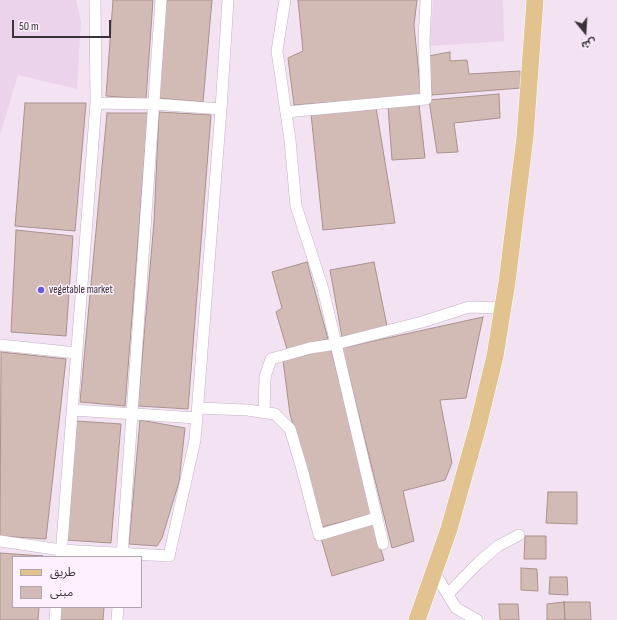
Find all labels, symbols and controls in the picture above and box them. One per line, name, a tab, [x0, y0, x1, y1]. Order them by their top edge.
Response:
scale bar	[14, 12, 113, 38]
north arrow	[565, 12, 605, 52]
text: 50 m	[19, 19, 39, 34]
text: ش	[580, 35, 598, 52]
place label: vegetable market	[49, 283, 113, 297]
marker: vegetable market	[36, 285, 46, 295]
legend	[12, 556, 142, 608]
text: طريق	[50, 565, 76, 580]
text: مبنى	[50, 585, 73, 600]

